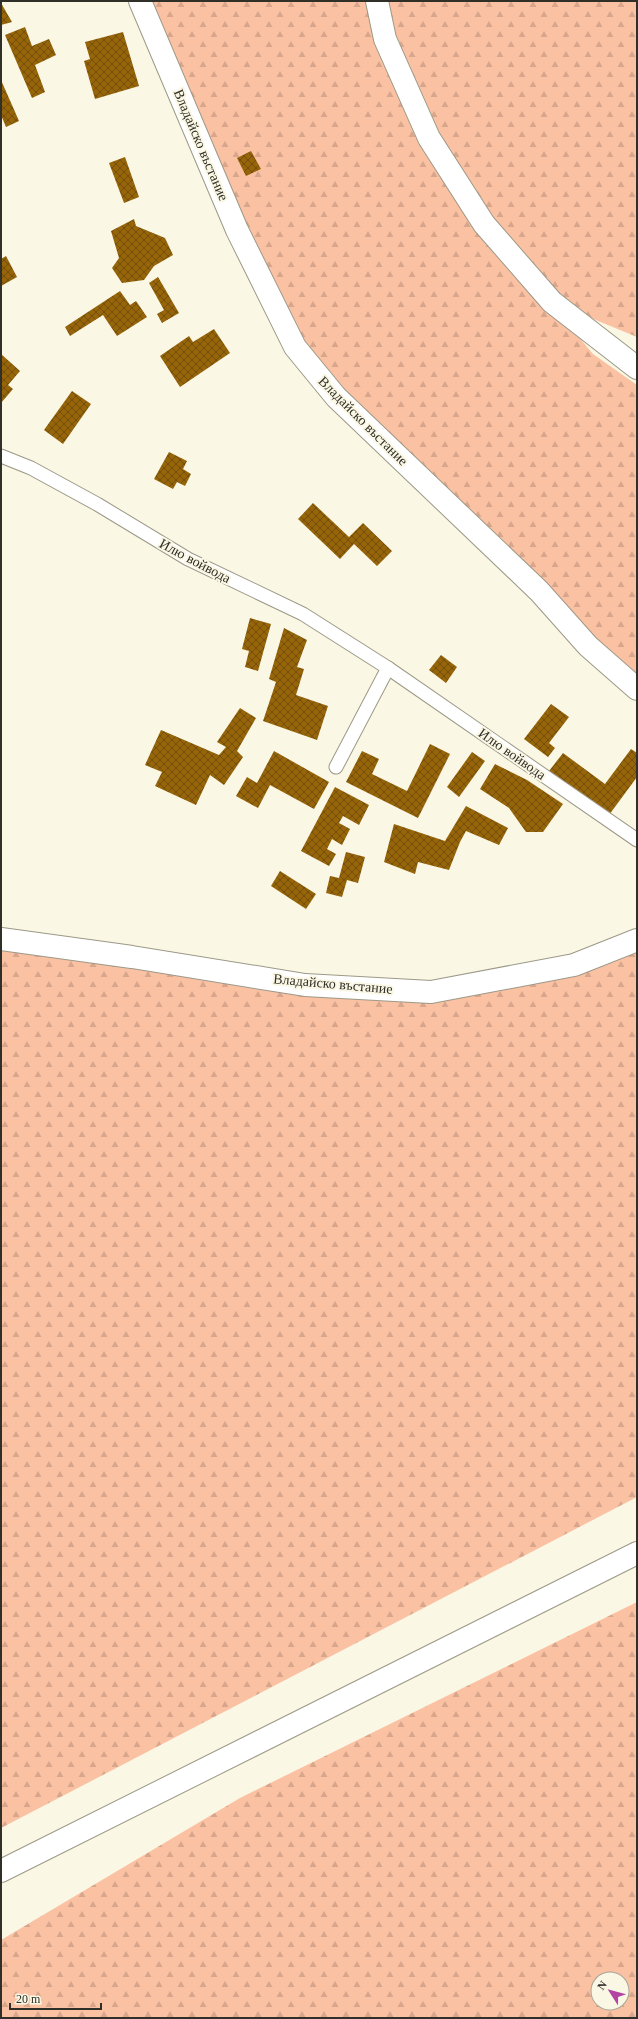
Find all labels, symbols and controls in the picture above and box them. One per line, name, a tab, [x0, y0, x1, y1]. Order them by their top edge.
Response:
street label: Владайско въстание	[171, 87, 231, 203]
street label: Владайско въстание	[315, 373, 411, 469]
street label: Илю войвода	[157, 536, 234, 586]
street label: Илю войвода	[476, 725, 549, 783]
street label: Владайско въстание	[273, 971, 393, 997]
north arrow	[590, 1971, 630, 2011]
text: N	[595, 1978, 609, 1992]
scale bar	[10, 1985, 101, 2011]
text: 20 m	[16, 1992, 41, 2006]

